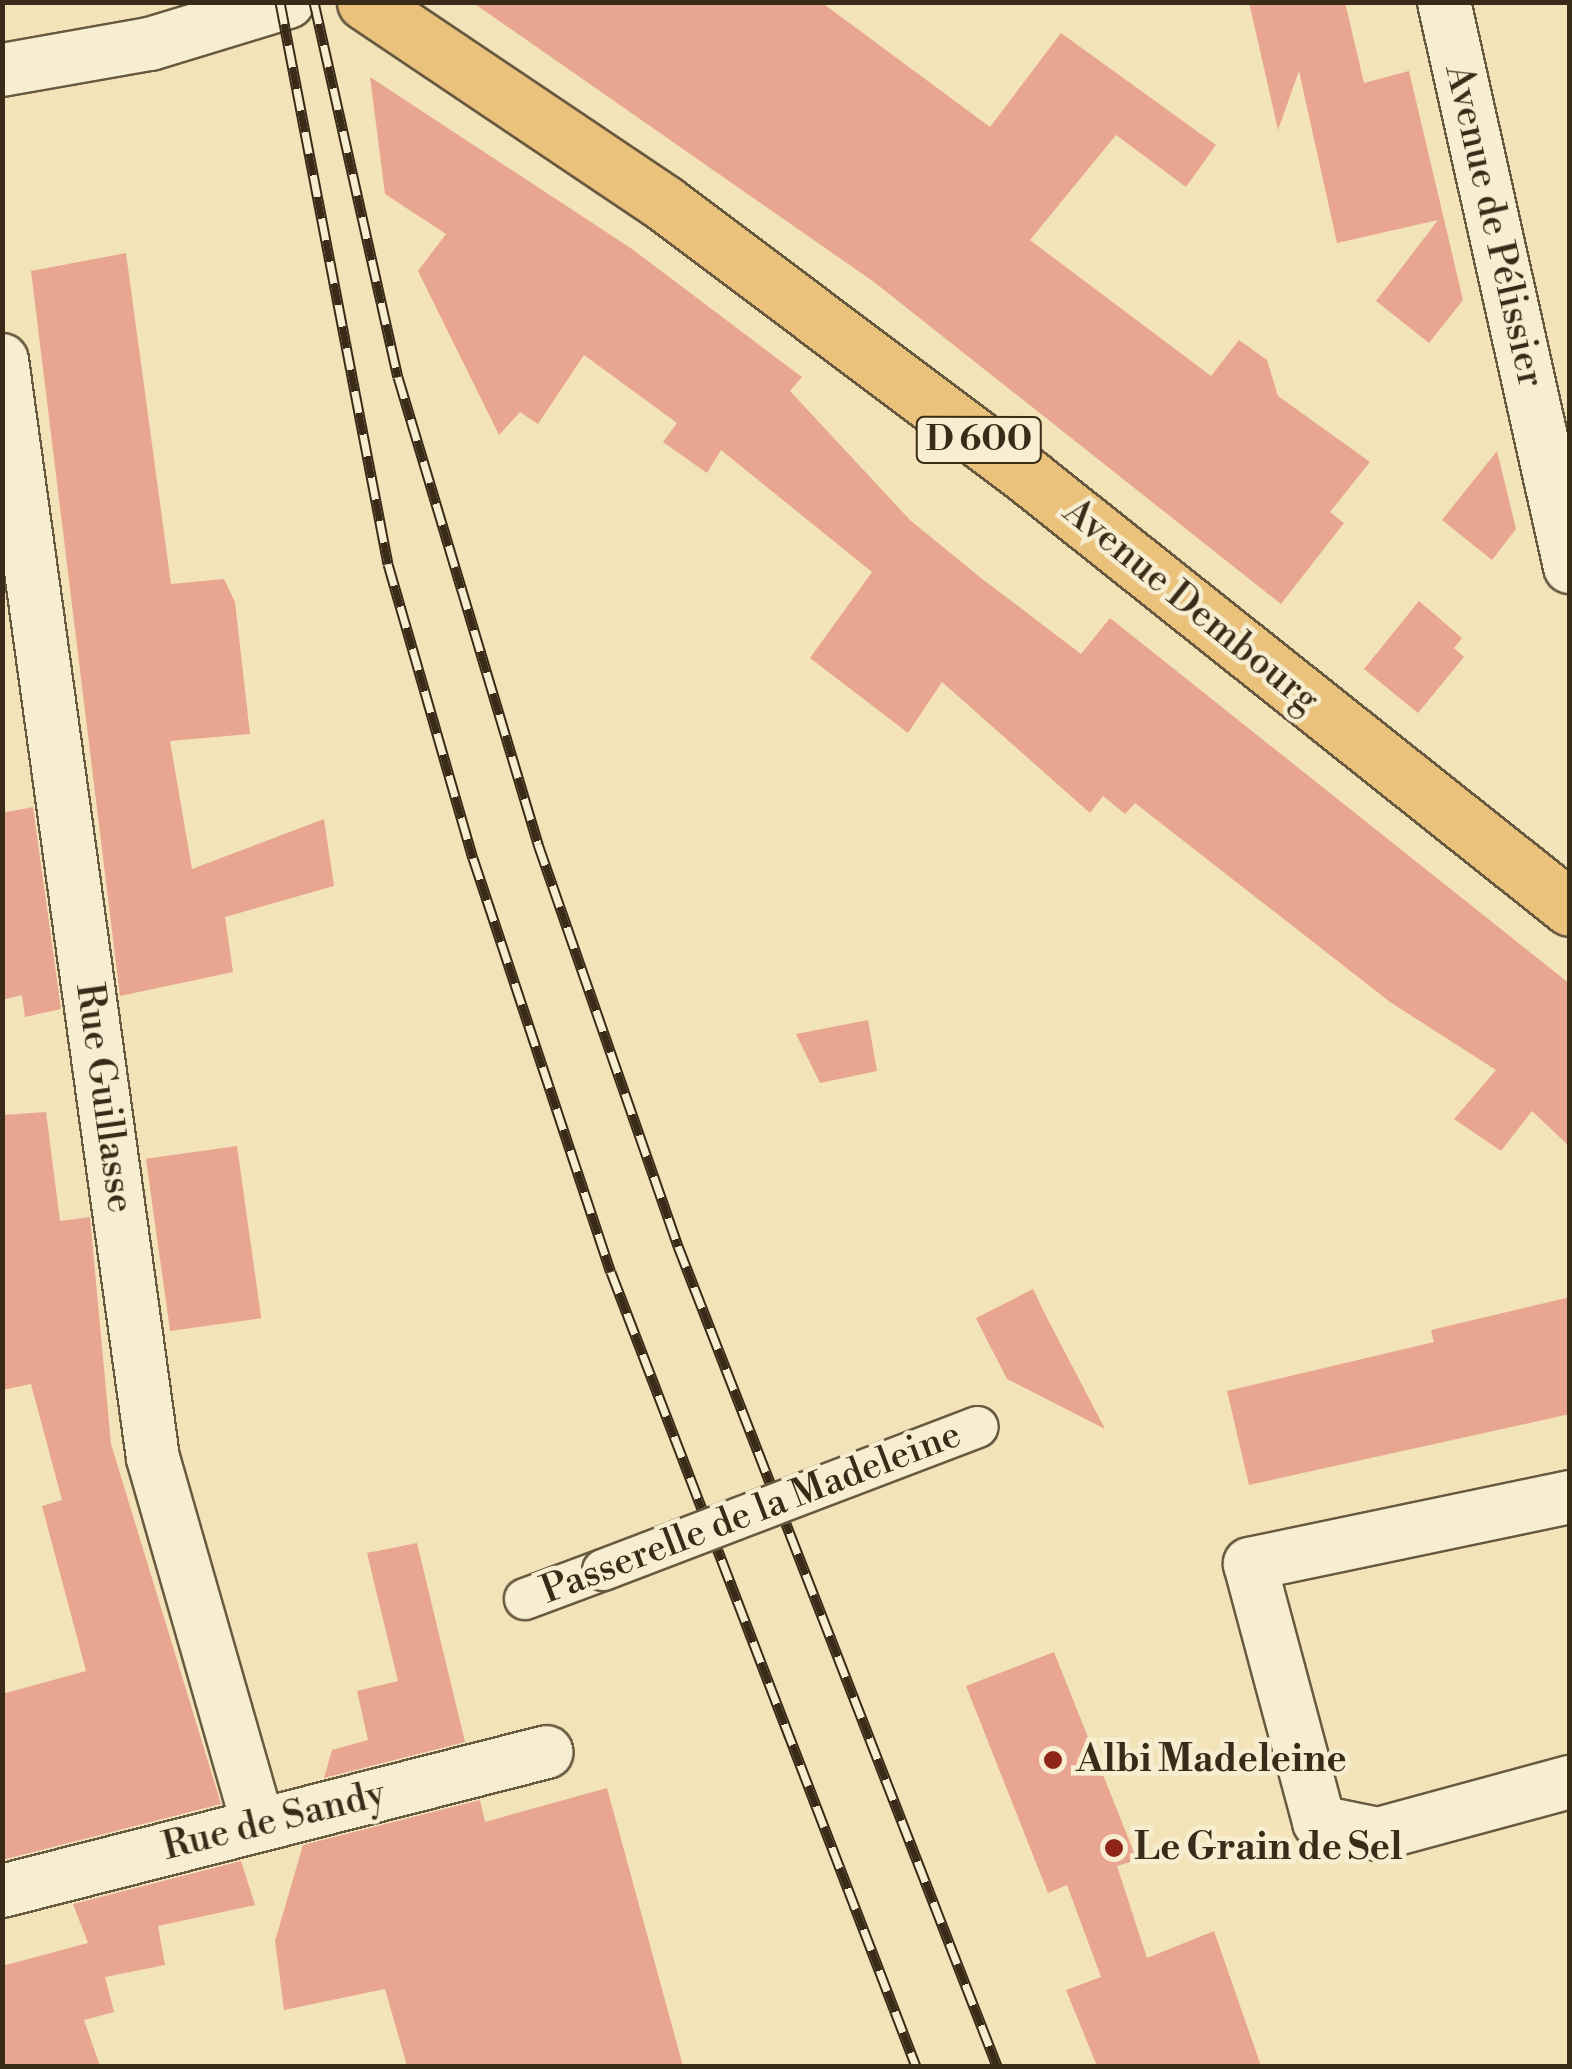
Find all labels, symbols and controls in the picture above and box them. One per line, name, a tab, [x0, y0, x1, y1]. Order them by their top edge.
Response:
street label: Avenue de Pélissier	[1435, 60, 1553, 392]
road number: D 600	[914, 410, 1044, 470]
street label: Avenue Dembourg	[1054, 489, 1328, 723]
street label: Rue Guillasse	[65, 980, 143, 1216]
street label: Passerelle de la Madeleine	[535, 1412, 967, 1614]
place label: Albi Madeleine	[1076, 1737, 1347, 1783]
marker: Albi Madeleine	[1040, 1747, 1066, 1773]
street label: Rue de Sandy	[158, 1771, 390, 1871]
place label: Le Grain de Sel	[1134, 1825, 1402, 1871]
marker: Le Grain de Sel	[1103, 1837, 1125, 1859]

